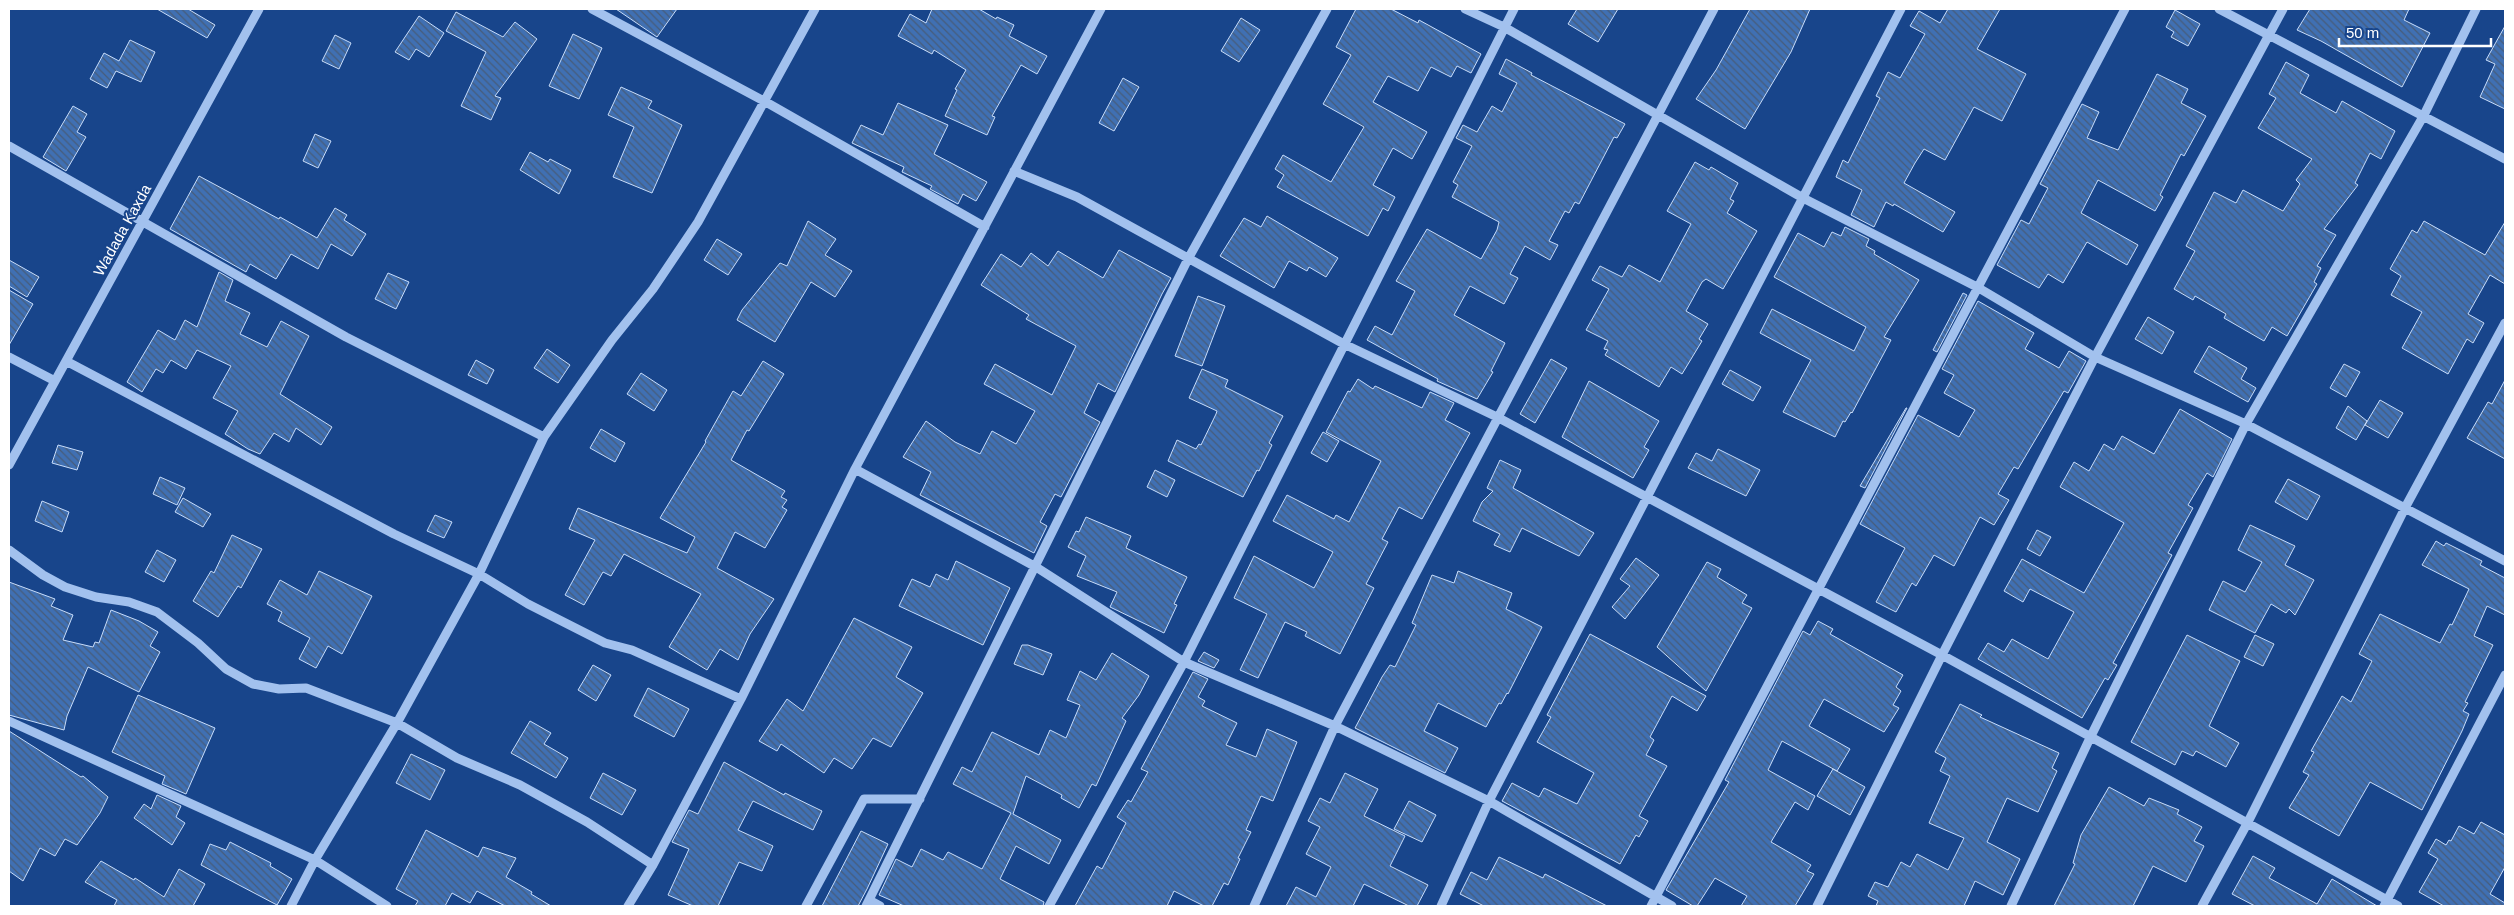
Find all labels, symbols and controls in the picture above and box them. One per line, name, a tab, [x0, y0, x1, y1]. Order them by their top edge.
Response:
scale bar	[2339, 15, 2492, 47]
text: 50 m	[2346, 24, 2379, 41]
street label: Wadada Kaxda	[90, 181, 154, 279]

